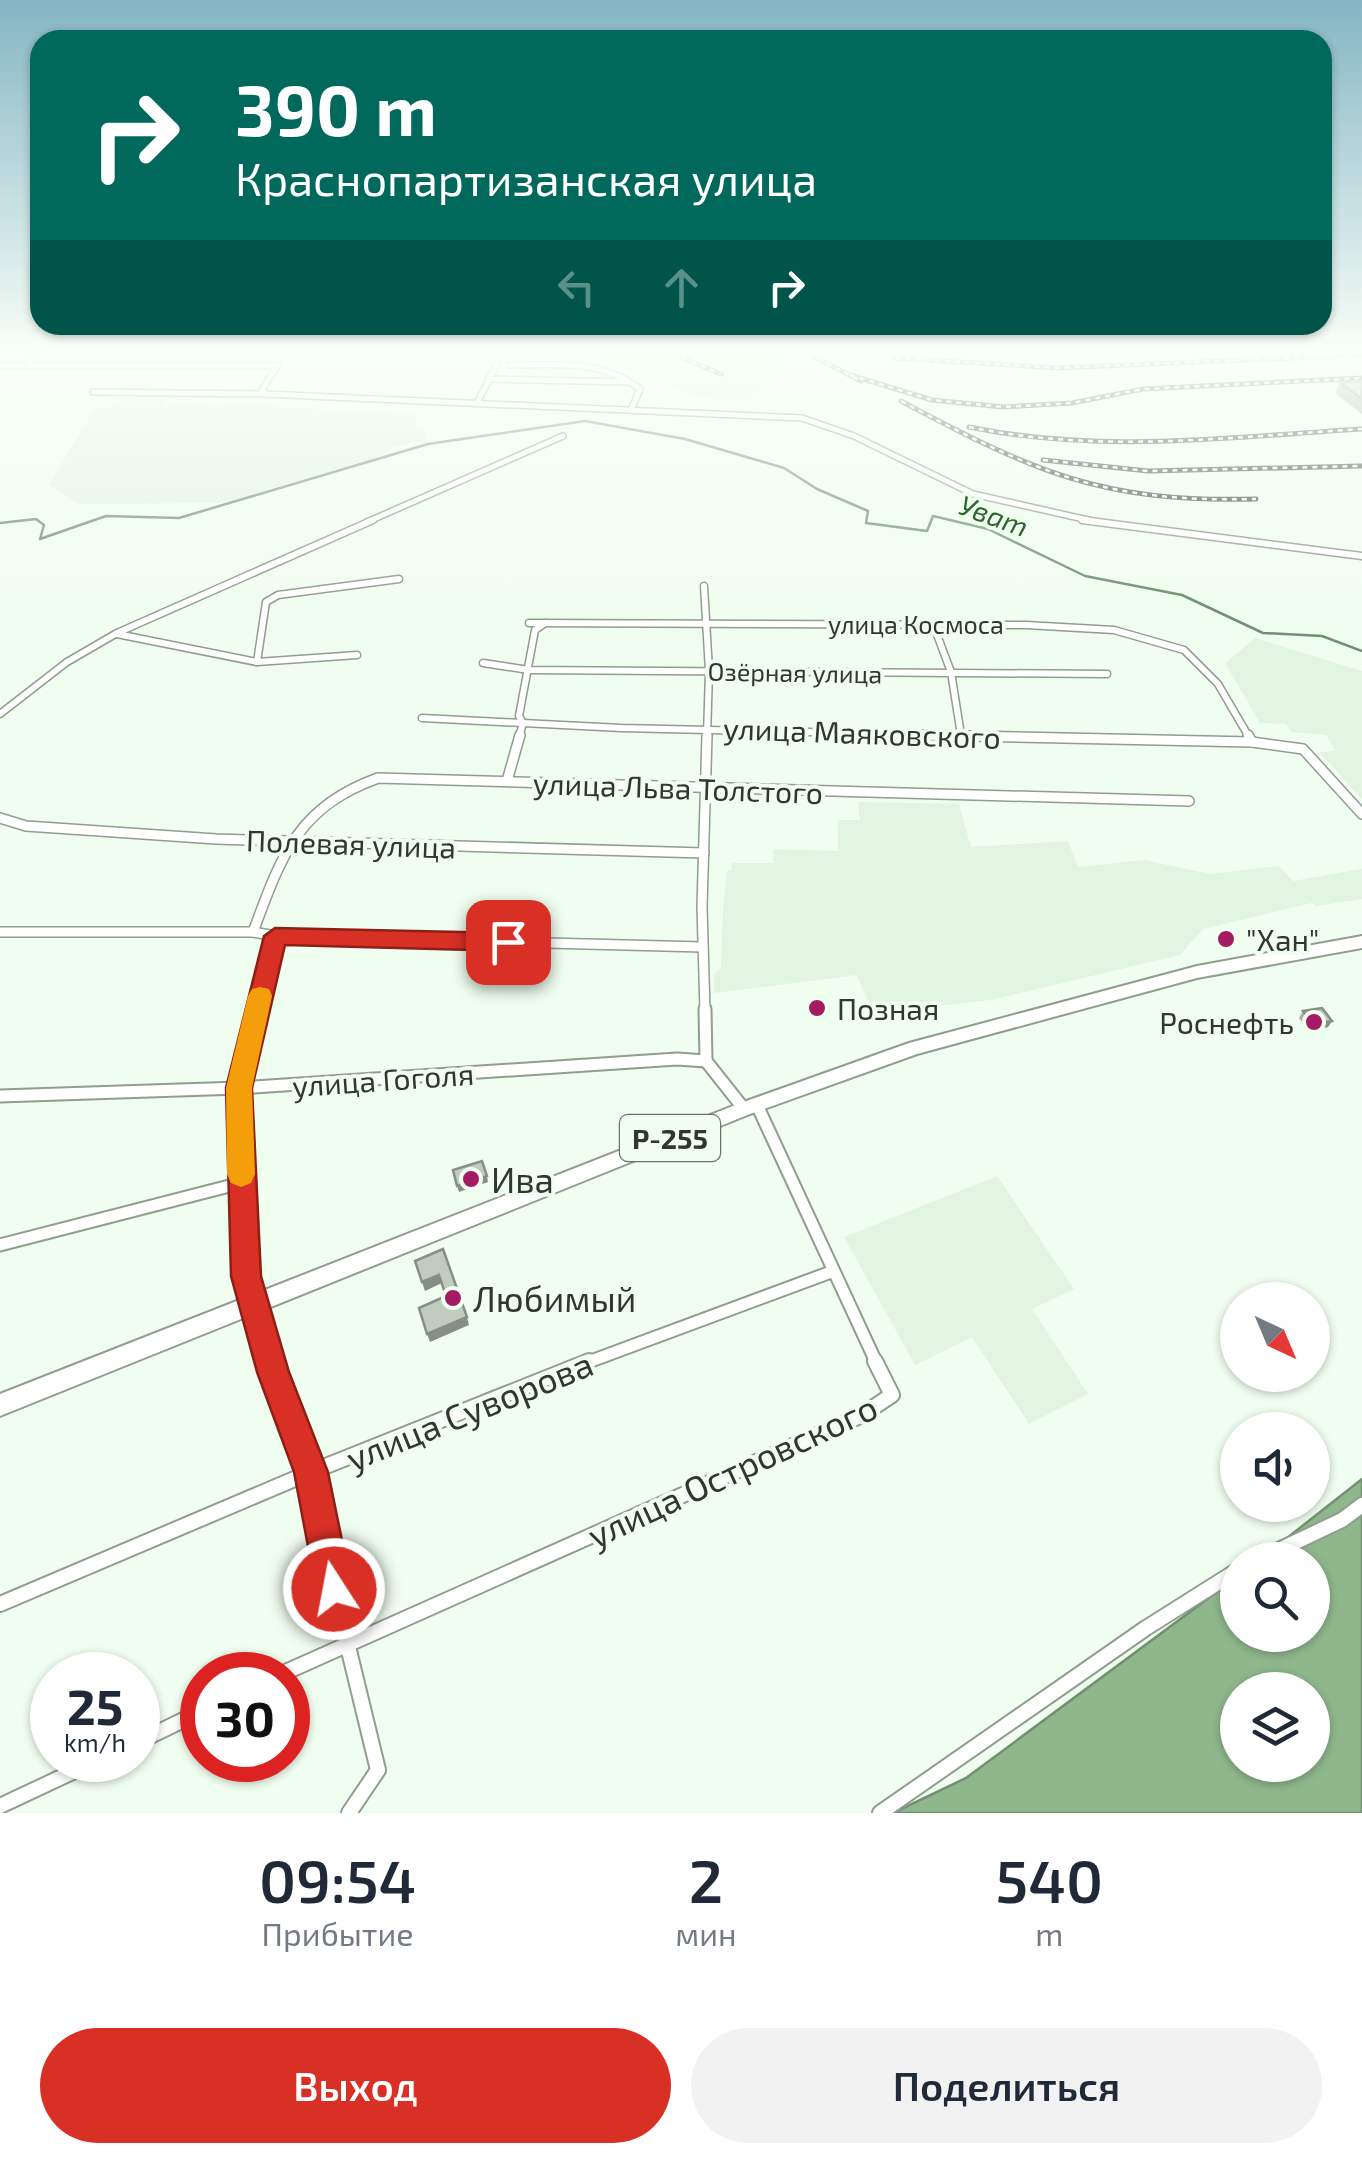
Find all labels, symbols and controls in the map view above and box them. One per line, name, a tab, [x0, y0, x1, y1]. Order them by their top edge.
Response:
text: 390 m	[235, 66, 437, 150]
icon: right	[70, 70, 200, 200]
text: Краснопартизанская улица	[235, 151, 817, 205]
icon: left	[549, 260, 604, 315]
icon: ahead	[654, 260, 709, 315]
icon: right	[759, 260, 814, 315]
water label: Уват	[955, 487, 1033, 543]
street label: улица Космоса	[828, 609, 1004, 640]
street label: Озёрная улица	[707, 655, 882, 690]
street label: улица Маяковского	[722, 709, 1001, 756]
street label: улица Льва Толстого	[532, 764, 824, 811]
street label: Полевая улица	[245, 821, 457, 866]
pin	[466, 900, 551, 985]
icon: arrive	[481, 915, 536, 970]
place label: "Хан"	[1246, 921, 1319, 957]
marker: "Хан"	[1215, 928, 1237, 950]
place label: Позная	[837, 990, 939, 1026]
marker: Позная	[806, 997, 828, 1019]
place label: Роснефть	[1159, 1004, 1294, 1040]
marker: Роснефть	[1303, 1011, 1325, 1033]
street label: улица Гоголя	[291, 1055, 475, 1104]
road number: Р-255	[620, 1115, 720, 1161]
place label: Ива	[491, 1158, 554, 1200]
marker: Ива	[460, 1168, 482, 1190]
place label: Любимый	[473, 1277, 636, 1319]
north arrow	[1220, 1282, 1330, 1392]
map controls	[1220, 1282, 1330, 1782]
marker: Любимый	[442, 1287, 464, 1309]
street label: улица Суворова	[340, 1341, 599, 1480]
street label: улица Островского	[581, 1384, 884, 1556]
button: sound	[1220, 1412, 1330, 1522]
position arrow	[282, 1537, 386, 1641]
button: search	[1220, 1542, 1330, 1652]
speed limit sign: 30	[180, 1652, 310, 1782]
button: layers	[1220, 1672, 1330, 1782]
text: 25	[67, 1675, 123, 1735]
text: km/h	[64, 1727, 126, 1757]
text: 09:54	[259, 1843, 416, 1915]
text: 2	[689, 1843, 723, 1915]
text: 540	[996, 1843, 1103, 1915]
text: Прибытие	[262, 1914, 414, 1952]
text: мин	[675, 1914, 737, 1952]
text: m	[1035, 1914, 1063, 1952]
button: Выход	[40, 2028, 671, 2143]
button: Поделиться	[691, 2028, 1322, 2143]

